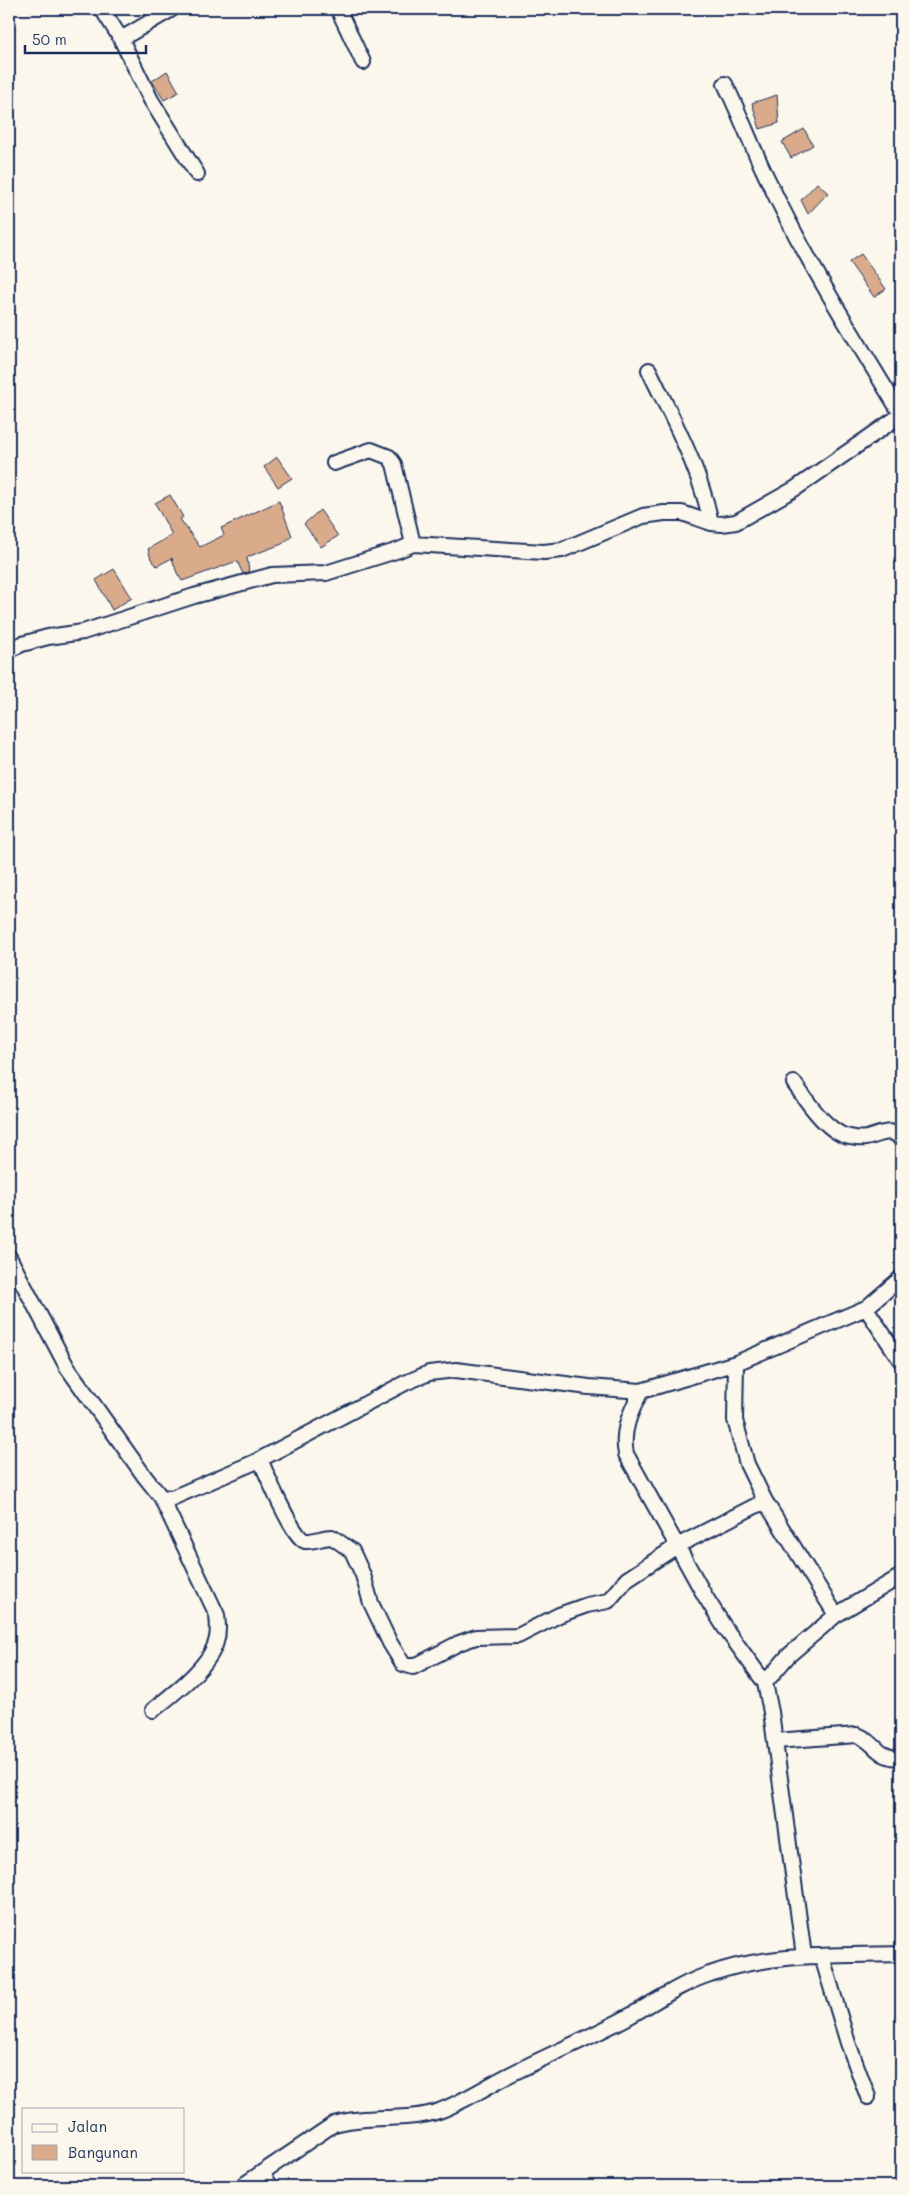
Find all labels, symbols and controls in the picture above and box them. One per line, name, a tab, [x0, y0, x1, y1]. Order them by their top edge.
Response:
scale bar	[25, 22, 146, 54]
text: 50 m	[32, 29, 67, 49]
legend	[22, 2108, 185, 2172]
text: Jalan	[68, 2116, 107, 2136]
text: Bangunan	[68, 2142, 138, 2162]

